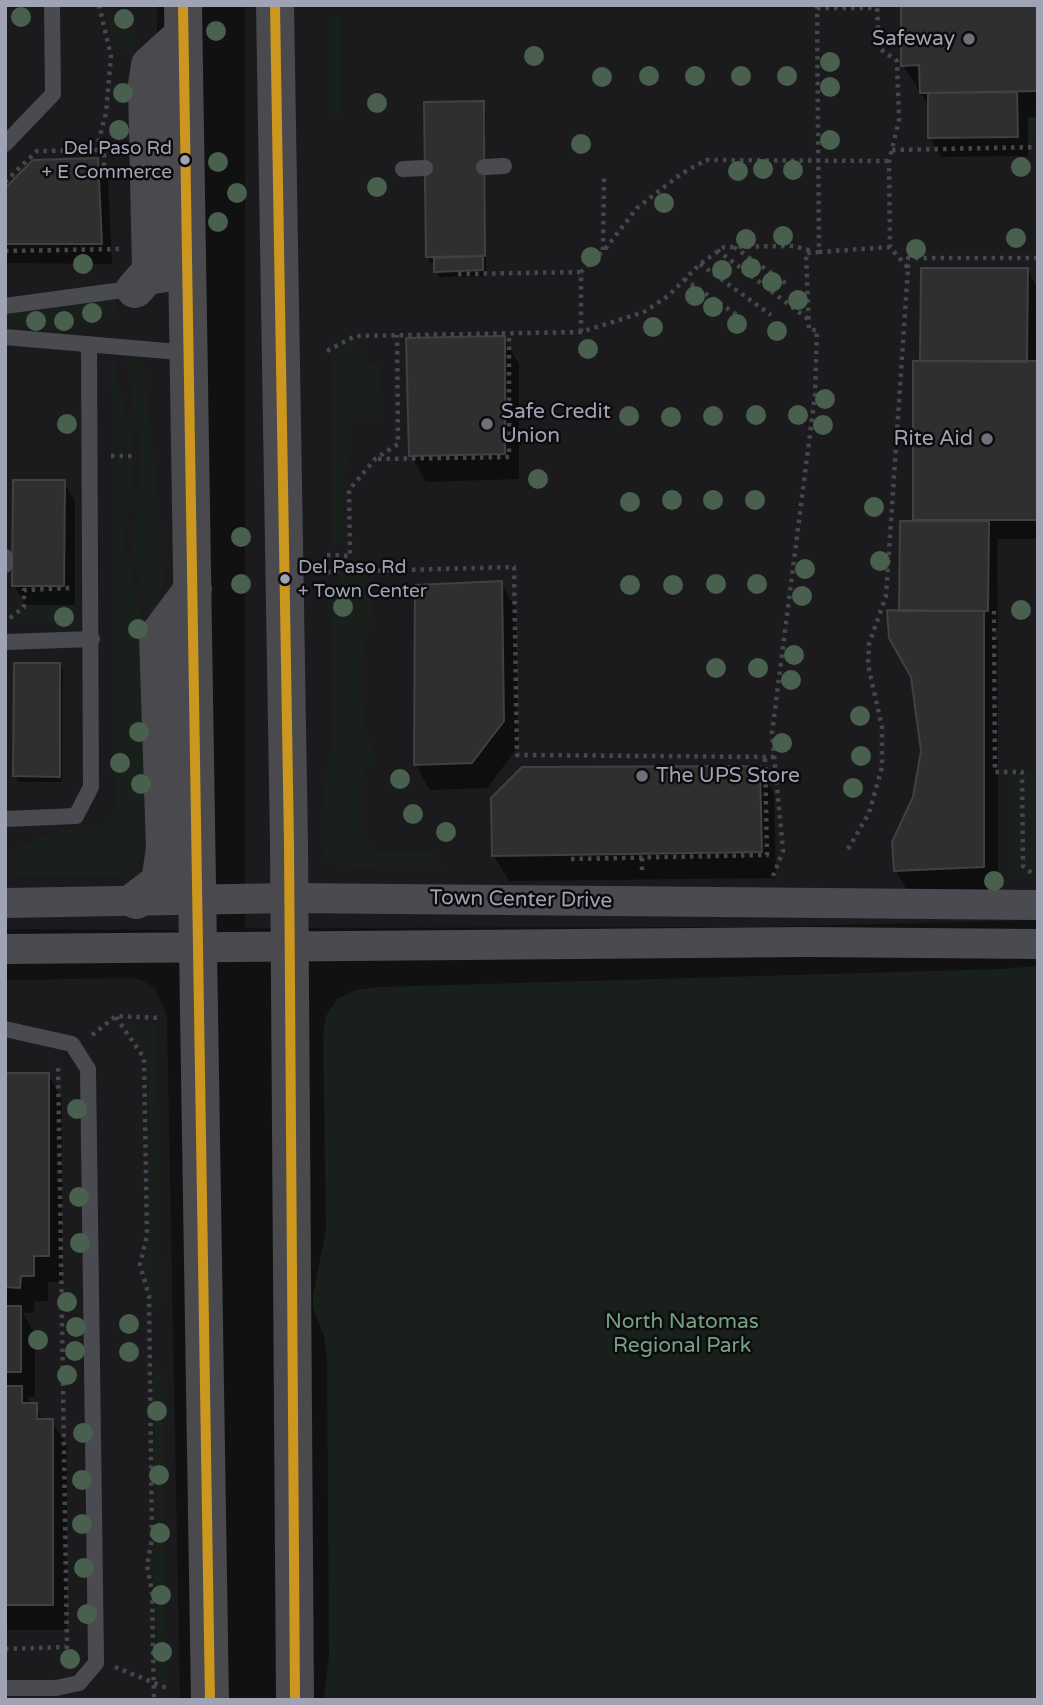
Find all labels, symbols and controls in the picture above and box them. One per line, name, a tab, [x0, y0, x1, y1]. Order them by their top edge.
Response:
place label: Safeway	[872, 26, 955, 52]
marker: Safeway	[961, 31, 977, 47]
place label: Del Paso Rd + E Commerce	[41, 138, 172, 182]
marker: Del Paso Rd + E Commerce	[178, 153, 192, 167]
place label: Safe Credit Union	[501, 399, 611, 449]
marker: Safe Credit Union	[479, 416, 495, 432]
place label: Rite Aid	[894, 426, 973, 452]
marker: Rite Aid	[979, 431, 995, 447]
place label: Del Paso Rd + Town Center	[298, 557, 427, 601]
marker: Del Paso Rd + Town Center	[278, 572, 292, 586]
place label: The UPS Store	[656, 763, 800, 789]
marker: The UPS Store	[634, 768, 650, 784]
street label: Town Center Drive	[429, 886, 613, 914]
park label: North Natomas Regional Park	[605, 1309, 759, 1359]

